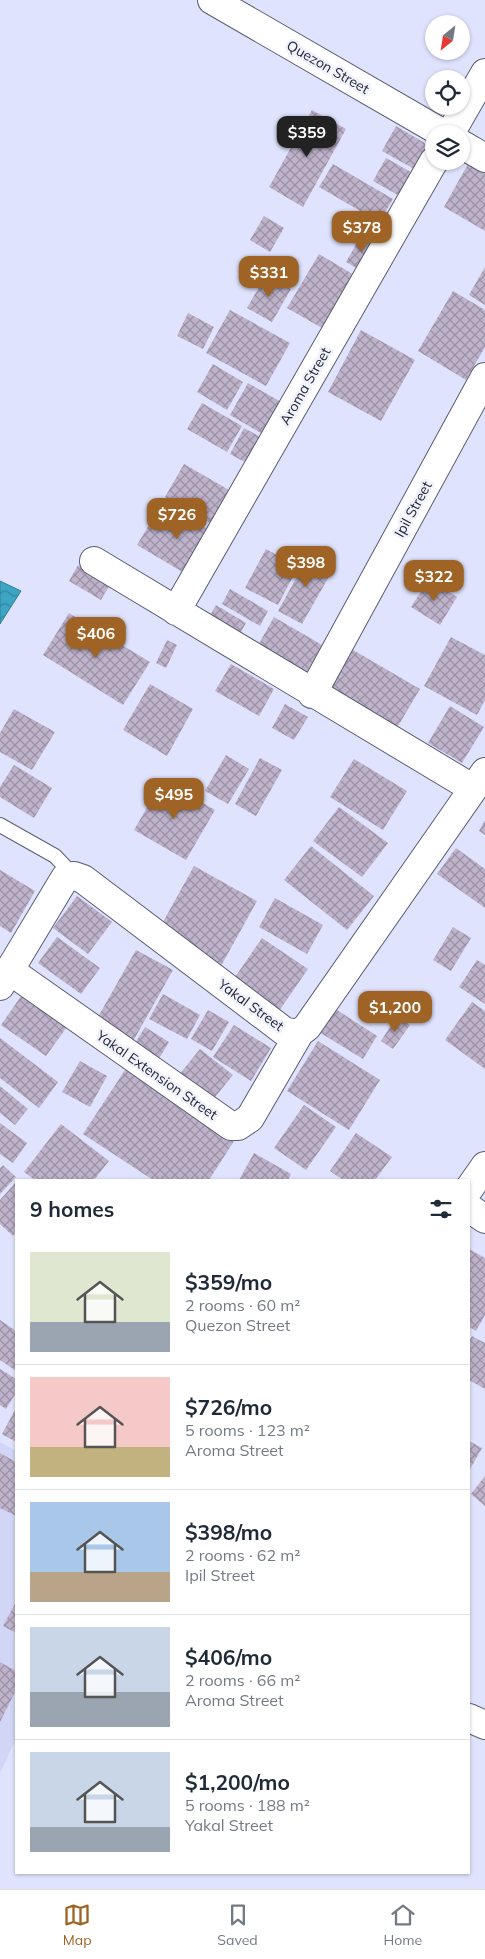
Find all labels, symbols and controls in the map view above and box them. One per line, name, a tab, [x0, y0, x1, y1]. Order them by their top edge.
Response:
north arrow	[425, 15, 470, 60]
map controls	[425, 15, 470, 170]
street label: Quezon Street	[284, 36, 372, 98]
button: locate	[425, 70, 470, 115]
pin: $359	[277, 116, 337, 158]
text: $359	[288, 122, 326, 142]
button: layers	[425, 125, 470, 170]
pin: $378	[332, 210, 392, 253]
text: $378	[343, 217, 381, 237]
pin: $331	[239, 256, 299, 298]
text: $331	[250, 262, 288, 282]
street label: Aroma Street	[276, 344, 334, 428]
street label: Ipil Street	[390, 478, 436, 540]
pin: $726	[147, 498, 207, 540]
text: $726	[158, 504, 196, 524]
pin: $398	[276, 546, 336, 588]
text: $398	[287, 552, 325, 572]
pin: $322	[404, 560, 464, 602]
text: $322	[415, 566, 453, 586]
pin: $406	[66, 616, 126, 659]
text: $406	[77, 623, 115, 643]
pin: $495	[144, 778, 204, 820]
text: $495	[155, 784, 193, 804]
street label: Yakal Street	[214, 974, 288, 1035]
pin: $1,200	[354, 990, 436, 1033]
text: $1,200	[369, 997, 421, 1017]
street label: Yakal Extension Street	[92, 1026, 221, 1124]
icon: filters	[427, 1195, 455, 1223]
text: 9 homes	[30, 1196, 114, 1222]
text: $359/mo	[185, 1269, 272, 1295]
icon: home	[70, 1272, 130, 1332]
text: 2 rooms · 60 m²	[185, 1295, 300, 1315]
text: Quezon Street	[185, 1315, 290, 1335]
text: $726/mo	[185, 1394, 272, 1420]
icon: home	[70, 1397, 130, 1457]
text: 5 rooms · 123 m²	[185, 1420, 310, 1440]
text: Aroma Street	[185, 1440, 284, 1460]
text: $398/mo	[185, 1519, 272, 1545]
icon: home	[70, 1522, 130, 1582]
text: 2 rooms · 62 m²	[185, 1545, 300, 1565]
text: Ipil Street	[185, 1565, 255, 1585]
text: $406/mo	[185, 1644, 272, 1670]
icon: home	[70, 1647, 130, 1707]
text: 2 rooms · 66 m²	[185, 1670, 300, 1690]
text: Aroma Street	[185, 1690, 284, 1710]
text: $1,200/mo	[185, 1769, 290, 1795]
icon: home	[70, 1772, 130, 1832]
text: 5 rooms · 188 m²	[185, 1795, 310, 1815]
text: Yakal Street	[185, 1815, 273, 1835]
tab: Map	[63, 1901, 92, 1949]
tab: Saved	[217, 1901, 258, 1949]
tab: Home	[383, 1901, 422, 1949]

